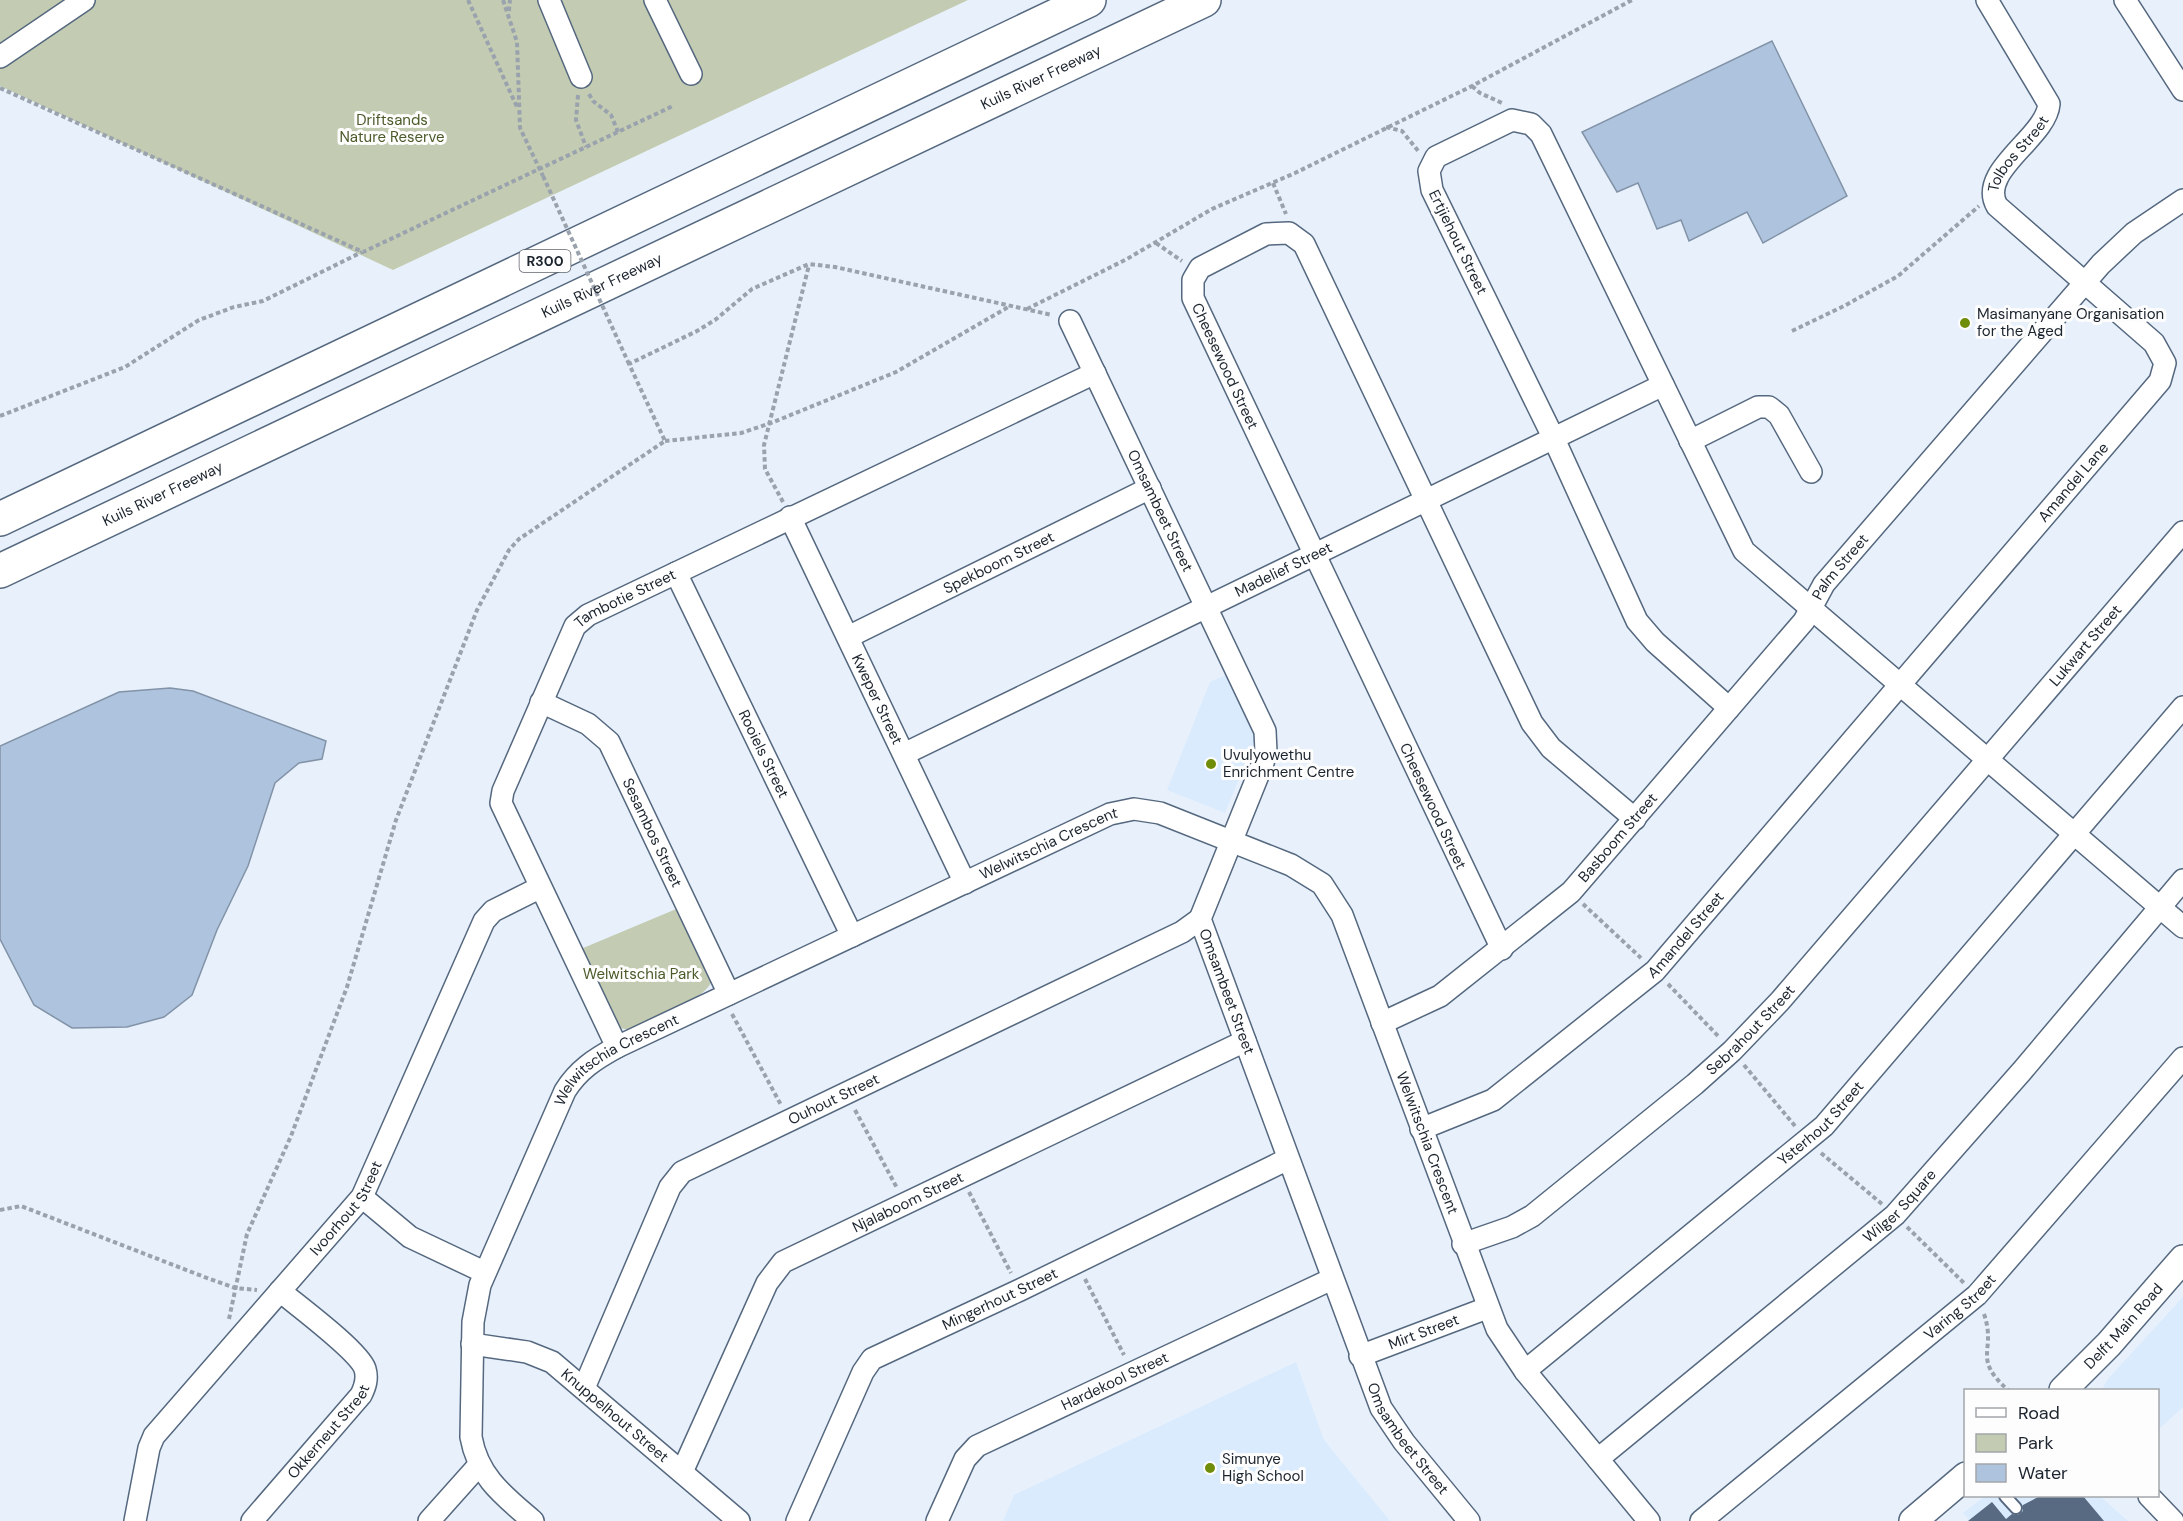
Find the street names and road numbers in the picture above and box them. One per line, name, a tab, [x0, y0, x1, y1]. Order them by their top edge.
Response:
street label: Kuils River Freeway	[977, 40, 1105, 115]
street label: Tolbos Street	[1983, 112, 2054, 193]
street label: Ertjiehout Street	[1424, 186, 1492, 298]
street label: Kuils River Freeway	[538, 248, 666, 323]
road number: R300	[520, 250, 570, 272]
street label: Cheesewood Street	[1187, 300, 1263, 432]
street label: Amandel Lane	[2034, 438, 2113, 526]
street label: Omsambeet Street	[1123, 446, 1198, 575]
street label: Kuils River Freeway	[99, 456, 227, 531]
street label: Spekboom Street	[940, 527, 1058, 598]
street label: Palm Street	[1807, 530, 1873, 603]
street label: Madelief Street	[1232, 537, 1336, 602]
street label: Tambotie Street	[570, 564, 679, 632]
street label: Lukwart Street	[2045, 600, 2126, 691]
street label: Kweper Street	[847, 651, 907, 748]
street label: Rooiels Street	[734, 706, 794, 801]
street label: Cheesewood Street	[1395, 740, 1471, 872]
street label: Sesambos Street	[618, 775, 687, 891]
street label: Basboom Street	[1574, 789, 1662, 887]
street label: Welwitschia Crescent	[976, 803, 1120, 884]
street label: Amandel Street	[1644, 887, 1729, 983]
street label: Omsambeet Street	[1194, 926, 1259, 1057]
street label: Sebrahout Street	[1702, 981, 1799, 1079]
street label: Welwitschia Crescent	[550, 1009, 682, 1109]
street label: Ouhout Street	[785, 1069, 883, 1130]
street label: Welwitschia Crescent	[1391, 1069, 1463, 1217]
street label: Ysterhout Street	[1773, 1077, 1868, 1170]
street label: Ivoorhout Street	[305, 1158, 387, 1260]
street label: Wilger Square	[1859, 1165, 1941, 1247]
street label: Njalaboom Street	[849, 1167, 967, 1237]
street label: Mingerhout Street	[939, 1263, 1061, 1335]
street label: Varing Street	[1920, 1270, 2001, 1344]
street label: Delft Main Road	[2080, 1279, 2167, 1373]
street label: Mirt Street	[1385, 1309, 1462, 1354]
street label: Hardekool Street	[1058, 1347, 1172, 1415]
street label: Knuppelhout Street	[557, 1364, 673, 1467]
street label: Omsambeet Street	[1362, 1380, 1453, 1499]
street label: Okkerneut Street	[283, 1382, 375, 1483]

